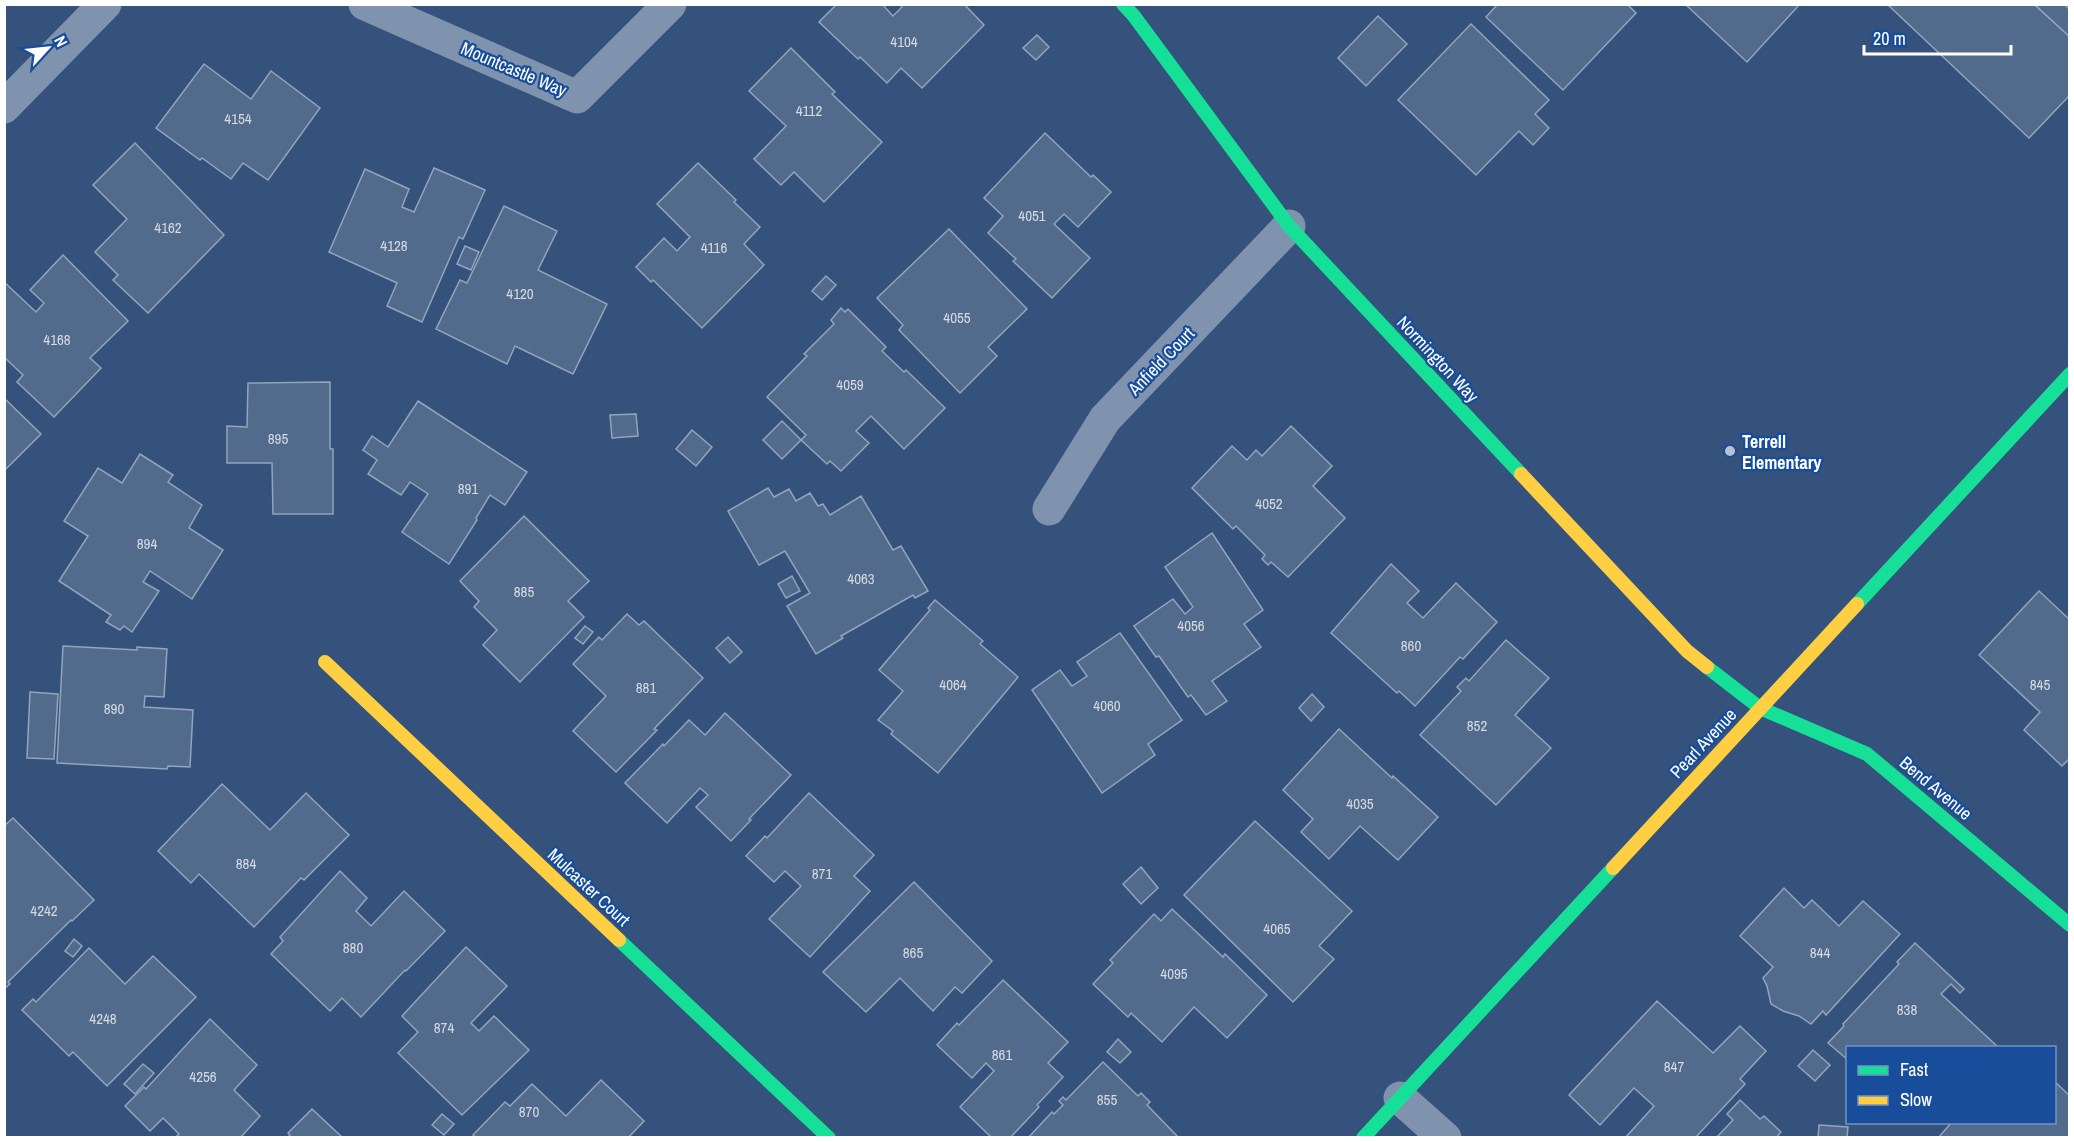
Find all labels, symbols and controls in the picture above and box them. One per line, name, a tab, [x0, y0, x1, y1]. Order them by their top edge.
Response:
north arrow	[18, 18, 78, 78]
scale bar	[1864, 18, 2011, 56]
text: 20 m	[1873, 26, 1906, 51]
house number: 4104	[890, 31, 918, 52]
text: N	[49, 32, 73, 50]
street label: Mountcastle Way	[457, 35, 571, 103]
house number: 4112	[796, 100, 822, 121]
house number: 4154	[224, 108, 252, 129]
house number: 4051	[1018, 205, 1046, 226]
house number: 4162	[154, 217, 182, 238]
house number: 4128	[380, 235, 408, 256]
house number: 4116	[701, 237, 727, 258]
house number: 4120	[506, 283, 534, 304]
house number: 4055	[943, 307, 971, 328]
street label: Normington Way	[1391, 310, 1485, 408]
street label: Anfield Court	[1121, 321, 1200, 401]
house number: 4168	[43, 329, 71, 350]
house number: 4059	[836, 374, 864, 395]
house number: 895	[268, 428, 288, 449]
place label: Terrell Elementary	[1742, 429, 1822, 475]
marker: Terrell Elementary	[1723, 444, 1737, 458]
house number: 891	[458, 478, 478, 499]
house number: 4052	[1255, 493, 1283, 514]
house number: 894	[137, 533, 157, 554]
house number: 4063	[847, 568, 875, 589]
house number: 885	[514, 581, 534, 602]
house number: 4056	[1177, 615, 1205, 636]
house number: 860	[1401, 635, 1421, 656]
house number: 4064	[939, 674, 967, 695]
house number: 845	[2030, 674, 2050, 695]
house number: 881	[636, 677, 656, 698]
house number: 4060	[1093, 695, 1121, 716]
house number: 890	[104, 698, 124, 719]
street label: Pearl Avenue	[1664, 702, 1742, 784]
house number: 852	[1467, 715, 1487, 736]
street label: Bend Avenue	[1894, 750, 1978, 826]
house number: 4035	[1346, 793, 1374, 814]
street label: Mulcaster Court	[542, 842, 636, 932]
house number: 884	[236, 853, 256, 874]
house number: 871	[812, 863, 832, 884]
house number: 4242	[30, 900, 58, 921]
house number: 4065	[1263, 918, 1291, 939]
house number: 880	[343, 937, 363, 958]
house number: 865	[903, 942, 923, 963]
house number: 844	[1810, 942, 1830, 963]
house number: 4095	[1160, 963, 1188, 984]
house number: 838	[1897, 999, 1917, 1020]
house number: 4248	[89, 1008, 117, 1029]
house number: 874	[434, 1017, 454, 1038]
house number: 861	[992, 1044, 1012, 1065]
legend	[1846, 1046, 2056, 1124]
house number: 847	[1664, 1056, 1684, 1077]
text: Fast	[1900, 1057, 1928, 1082]
house number: 4256	[189, 1066, 217, 1087]
text: Slow	[1900, 1087, 1932, 1112]
house number: 855	[1097, 1089, 1117, 1110]
house number: 870	[519, 1101, 539, 1122]

